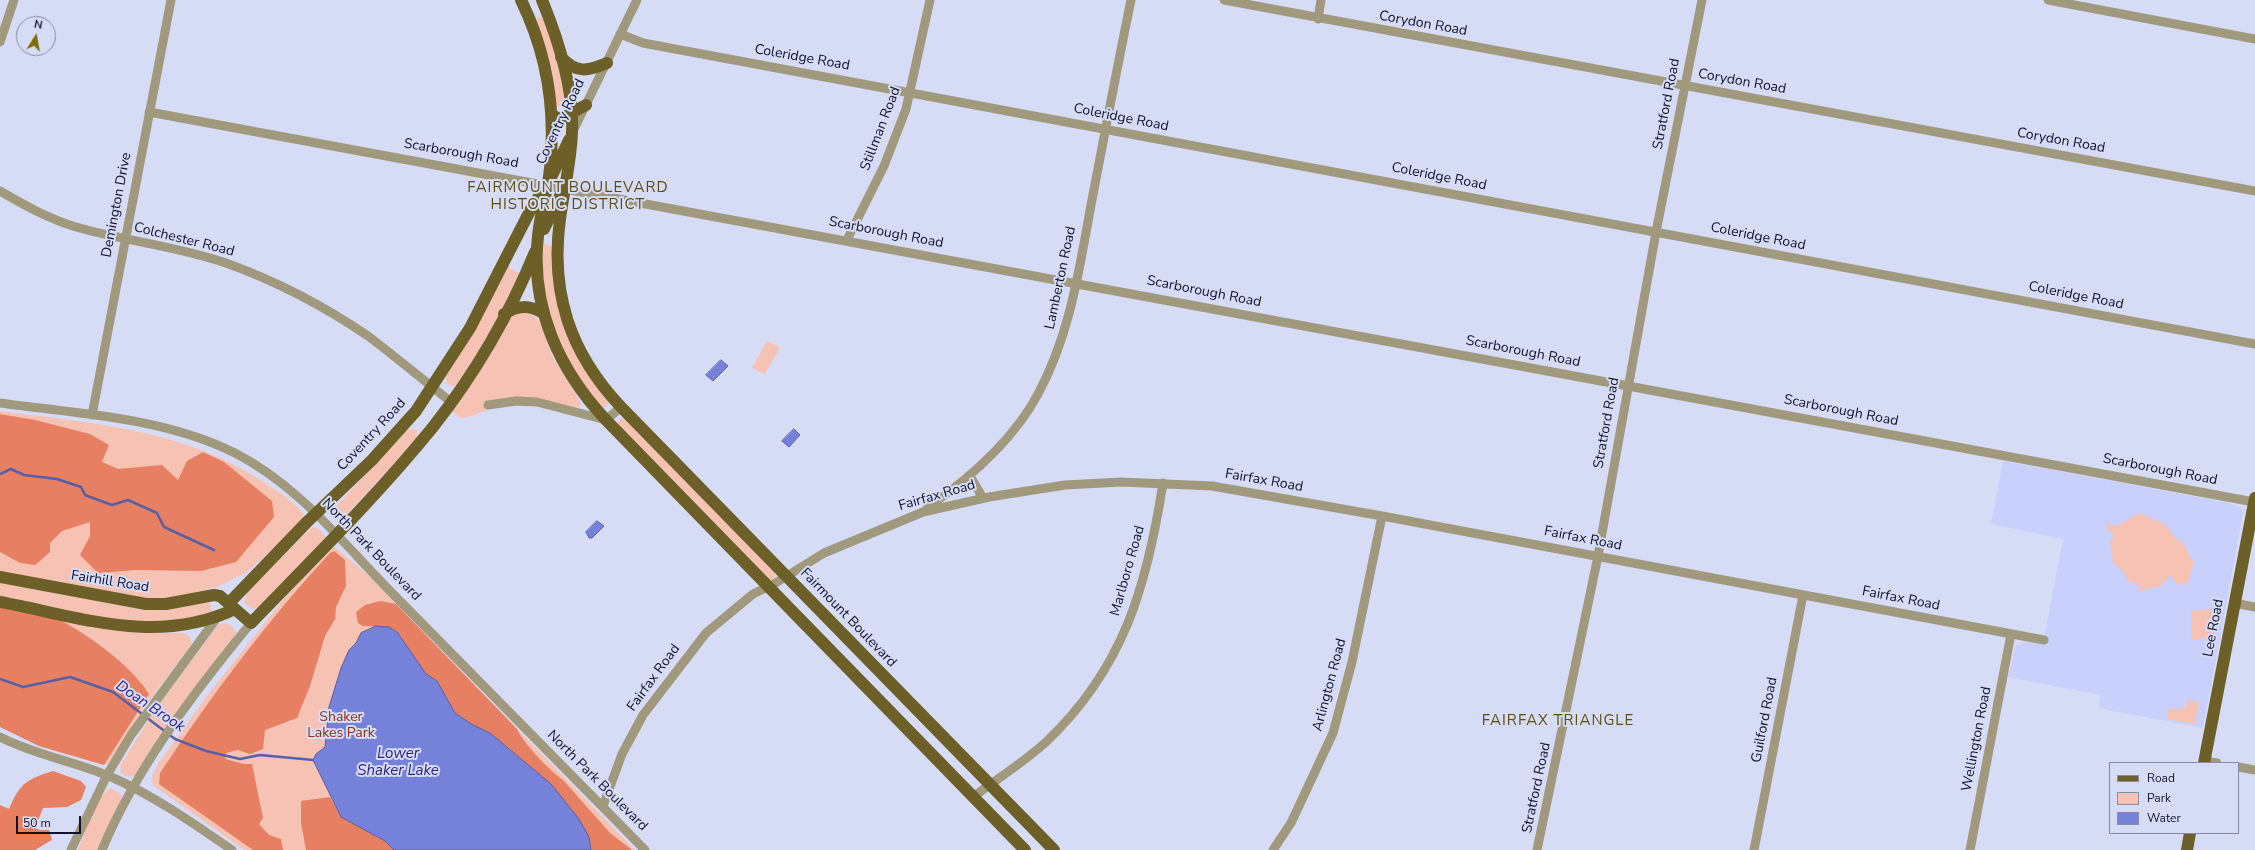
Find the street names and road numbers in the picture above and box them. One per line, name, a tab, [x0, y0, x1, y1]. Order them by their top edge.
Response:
street label: Corydon Road	[1378, 8, 1468, 40]
street label: Coleridge Road	[753, 41, 851, 75]
street label: Stratford Road	[1650, 57, 1684, 151]
street label: Corydon Road	[1697, 66, 1787, 98]
street label: Coventry Road	[533, 77, 589, 167]
street label: Stillman Road	[857, 85, 905, 173]
street label: Coleridge Road	[1072, 101, 1170, 135]
street label: Corydon Road	[2016, 125, 2106, 157]
street label: Scarborough Road	[402, 136, 520, 172]
street label: Demington Drive	[99, 151, 135, 259]
street label: Coleridge Road	[1390, 160, 1488, 194]
street label: Scarborough Road	[827, 214, 945, 252]
street label: Colchester Road	[132, 219, 236, 261]
street label: Coleridge Road	[1709, 220, 1807, 254]
street label: Lamberton Road	[1042, 225, 1080, 331]
street label: Scarborough Road	[1145, 273, 1263, 311]
street label: Coleridge Road	[2027, 279, 2125, 313]
street label: Scarborough Road	[1464, 333, 1582, 371]
street label: Stratford Road	[1591, 376, 1623, 470]
street label: Scarborough Road	[1782, 392, 1900, 430]
street label: Coventry Road	[334, 395, 410, 475]
street label: Scarborough Road	[2101, 451, 2219, 489]
street label: Fairfax Road	[1224, 466, 1304, 496]
street label: Fairfax Road	[897, 477, 977, 515]
street label: North Park Boulevard	[318, 495, 424, 605]
street label: Fairfax Road	[1543, 523, 1623, 555]
street label: Marlboro Road	[1107, 524, 1149, 618]
street label: Fairmount Boulevard	[796, 565, 900, 671]
street label: Fairhill Road	[70, 568, 150, 596]
street label: Fairfax Road	[1861, 583, 1941, 615]
street label: Lee Road	[2200, 598, 2228, 658]
street label: Arlington Road	[1310, 637, 1350, 733]
street label: Fairfax Road	[624, 641, 684, 715]
street label: Guilford Road	[1748, 676, 1782, 764]
street label: Wellington Road	[1959, 685, 1995, 793]
street label: North Park Boulevard	[543, 727, 651, 835]
street label: Stratford Road	[1519, 741, 1555, 835]

